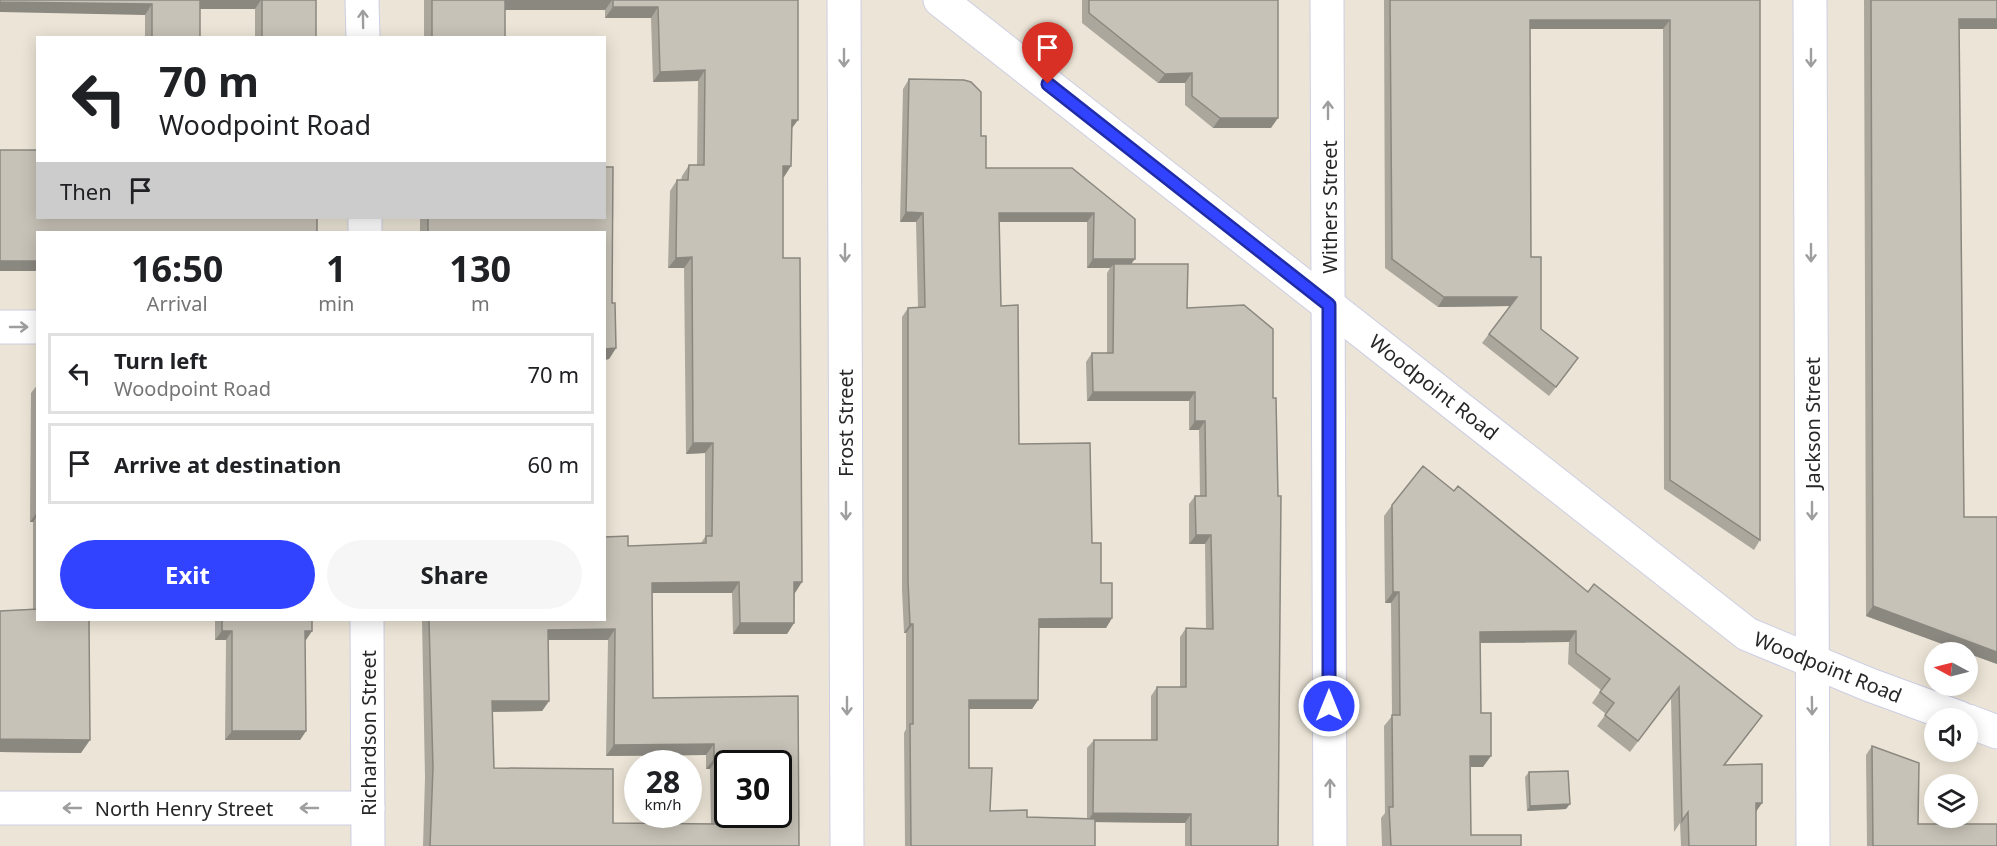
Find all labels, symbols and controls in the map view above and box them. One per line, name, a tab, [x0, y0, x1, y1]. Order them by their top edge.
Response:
one-way arrow	[357, 9, 368, 29]
pin	[1022, 22, 1073, 84]
icon: arrive	[1031, 31, 1064, 64]
one-way arrow	[838, 48, 850, 68]
one-way arrow	[1805, 48, 1817, 68]
text: 70 m	[159, 52, 259, 109]
icon: left	[60, 60, 138, 138]
one-way arrow	[1322, 100, 1334, 120]
text: Woodpoint Road	[159, 106, 371, 143]
street label: Withers Street	[1316, 140, 1343, 274]
icon: arrive	[124, 174, 157, 207]
text: Then	[60, 176, 112, 206]
one-way arrow	[839, 243, 851, 263]
one-way arrow	[1805, 243, 1817, 263]
text: 16:50	[131, 244, 223, 293]
text: 1	[326, 244, 347, 293]
text: 130	[449, 244, 511, 293]
text: Arrival	[147, 290, 208, 317]
text: min	[318, 290, 354, 317]
text: m	[471, 290, 490, 317]
one-way arrow	[8, 321, 28, 333]
street label: Woodpoint Road	[1364, 328, 1504, 446]
text: Turn left	[114, 345, 208, 375]
icon: left	[63, 357, 96, 390]
street label: Jackson Street	[1799, 357, 1826, 491]
text: 70 m	[528, 359, 579, 389]
street label: Frost Street	[832, 369, 859, 477]
text: Woodpoint Road	[114, 375, 271, 402]
icon: arrive	[63, 447, 96, 480]
text: Arrive at destination	[114, 449, 341, 479]
text: 60 m	[528, 449, 579, 479]
one-way arrow	[840, 501, 852, 521]
one-way arrow	[1806, 501, 1818, 521]
button: Exit	[60, 540, 315, 609]
button: Share	[327, 540, 582, 609]
street label: Woodpoint Road	[1750, 625, 1906, 709]
north arrow	[1924, 642, 1978, 696]
map controls	[1924, 642, 1978, 828]
street label: Richardson Street	[355, 650, 382, 816]
position arrow	[1297, 674, 1361, 738]
one-way arrow	[841, 696, 853, 716]
one-way arrow	[1806, 696, 1818, 716]
button: sound	[1924, 708, 1978, 762]
speed limit sign: 30	[714, 750, 792, 828]
text: 28	[646, 761, 680, 802]
button: layers	[1924, 774, 1978, 828]
one-way arrow	[1324, 778, 1336, 798]
text: km/h	[645, 794, 681, 814]
street label: North Henry Street	[95, 795, 273, 822]
one-way arrow	[63, 802, 83, 814]
one-way arrow	[300, 802, 320, 814]

